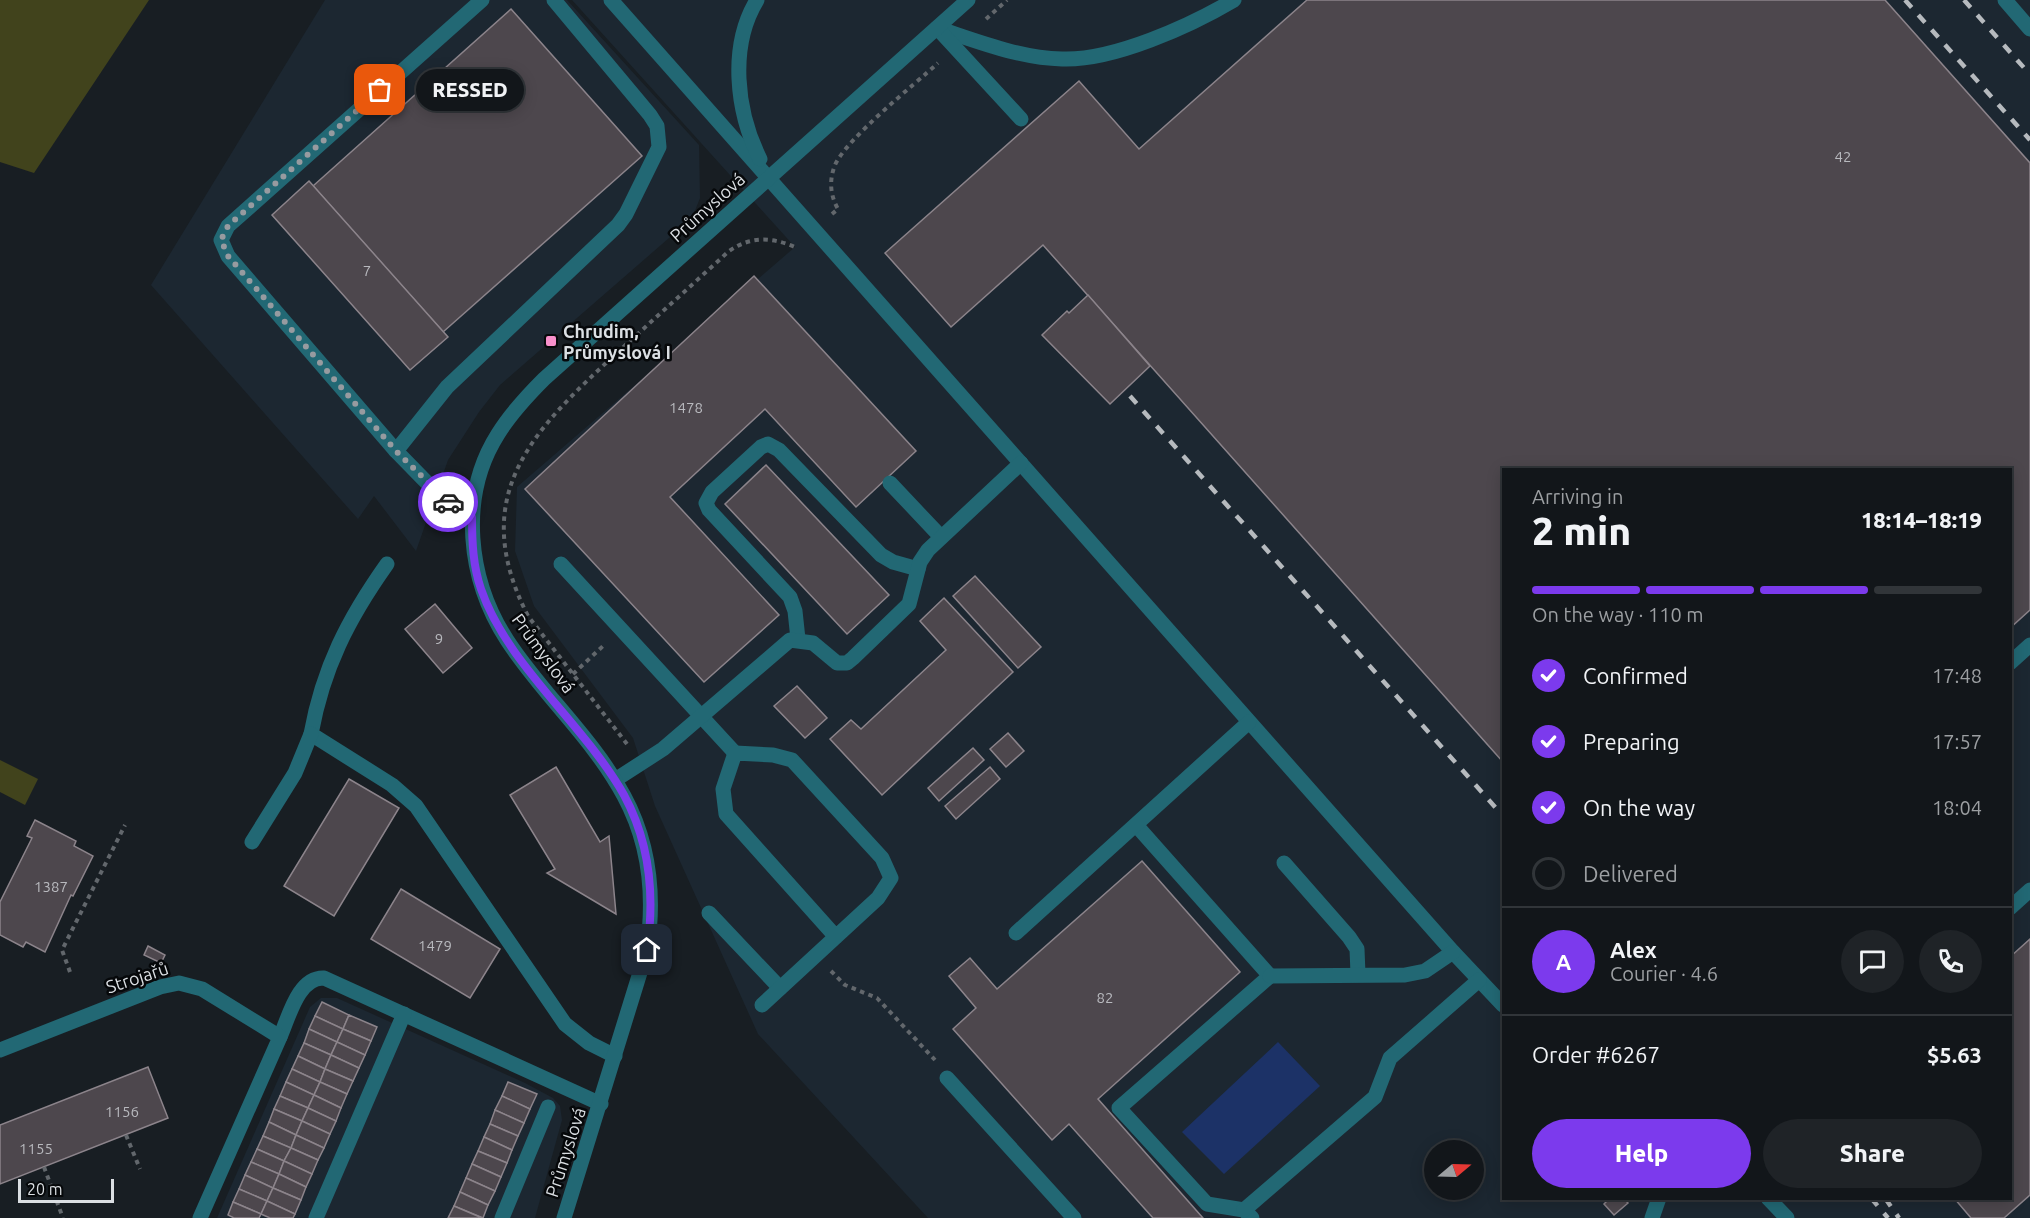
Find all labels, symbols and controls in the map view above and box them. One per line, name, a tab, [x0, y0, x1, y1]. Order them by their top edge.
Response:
pin	[354, 64, 405, 115]
callout: RESSED	[416, 69, 524, 111]
icon: bag	[363, 73, 396, 106]
text: RESSED	[432, 78, 508, 101]
house number: 42	[1835, 148, 1851, 165]
street label: Průmyslová	[666, 168, 748, 246]
house number: 7	[363, 262, 371, 279]
place label: Chrudim, Průmyslová I	[563, 321, 671, 362]
marker: Chrudim, Průmyslová I	[544, 334, 558, 348]
house number: 1478	[669, 399, 703, 416]
courier	[418, 472, 478, 532]
text: Arriving in	[1532, 485, 1623, 508]
icon: car	[432, 486, 465, 519]
text: 18:14–18:19	[1861, 507, 1982, 532]
text: 2 min	[1532, 509, 1631, 552]
text: On the way · 110 m	[1532, 603, 1704, 626]
street label: Průmyslová	[509, 609, 579, 697]
house number: 9	[435, 630, 443, 647]
icon: check	[1532, 659, 1565, 692]
text: Confirmed	[1583, 663, 1688, 688]
text: 17:48	[1932, 664, 1982, 687]
icon: check	[1532, 725, 1565, 758]
text: Preparing	[1583, 729, 1680, 754]
text: 17:57	[1932, 730, 1982, 753]
icon: check	[1532, 791, 1565, 824]
text: On the way	[1583, 795, 1695, 820]
text: 18:04	[1932, 796, 1982, 819]
text: Delivered	[1583, 861, 1678, 886]
house number: 1387	[34, 878, 68, 895]
pin	[621, 924, 672, 975]
button: chat	[1841, 930, 1904, 993]
button: phone	[1919, 930, 1982, 993]
icon: home	[630, 933, 663, 966]
house number: 1479	[418, 937, 452, 954]
text: Alex	[1610, 937, 1657, 962]
text: A	[1556, 949, 1571, 974]
street label: Strojařů	[103, 958, 171, 996]
text: Courier · 4.6	[1610, 962, 1718, 985]
house number: 82	[1097, 989, 1113, 1006]
text: Order #6267	[1532, 1042, 1660, 1067]
text: $5.63	[1927, 1042, 1982, 1067]
house number: 1156	[105, 1103, 139, 1120]
street label: Průmyslová	[541, 1105, 589, 1199]
button: Help	[1532, 1119, 1751, 1188]
button: Share	[1763, 1119, 1982, 1188]
house number: 1155	[19, 1140, 53, 1157]
north arrow	[1424, 1140, 1484, 1200]
map controls	[1424, 1140, 1484, 1200]
scale bar	[18, 1176, 114, 1204]
text: 20 m	[27, 1180, 63, 1198]

